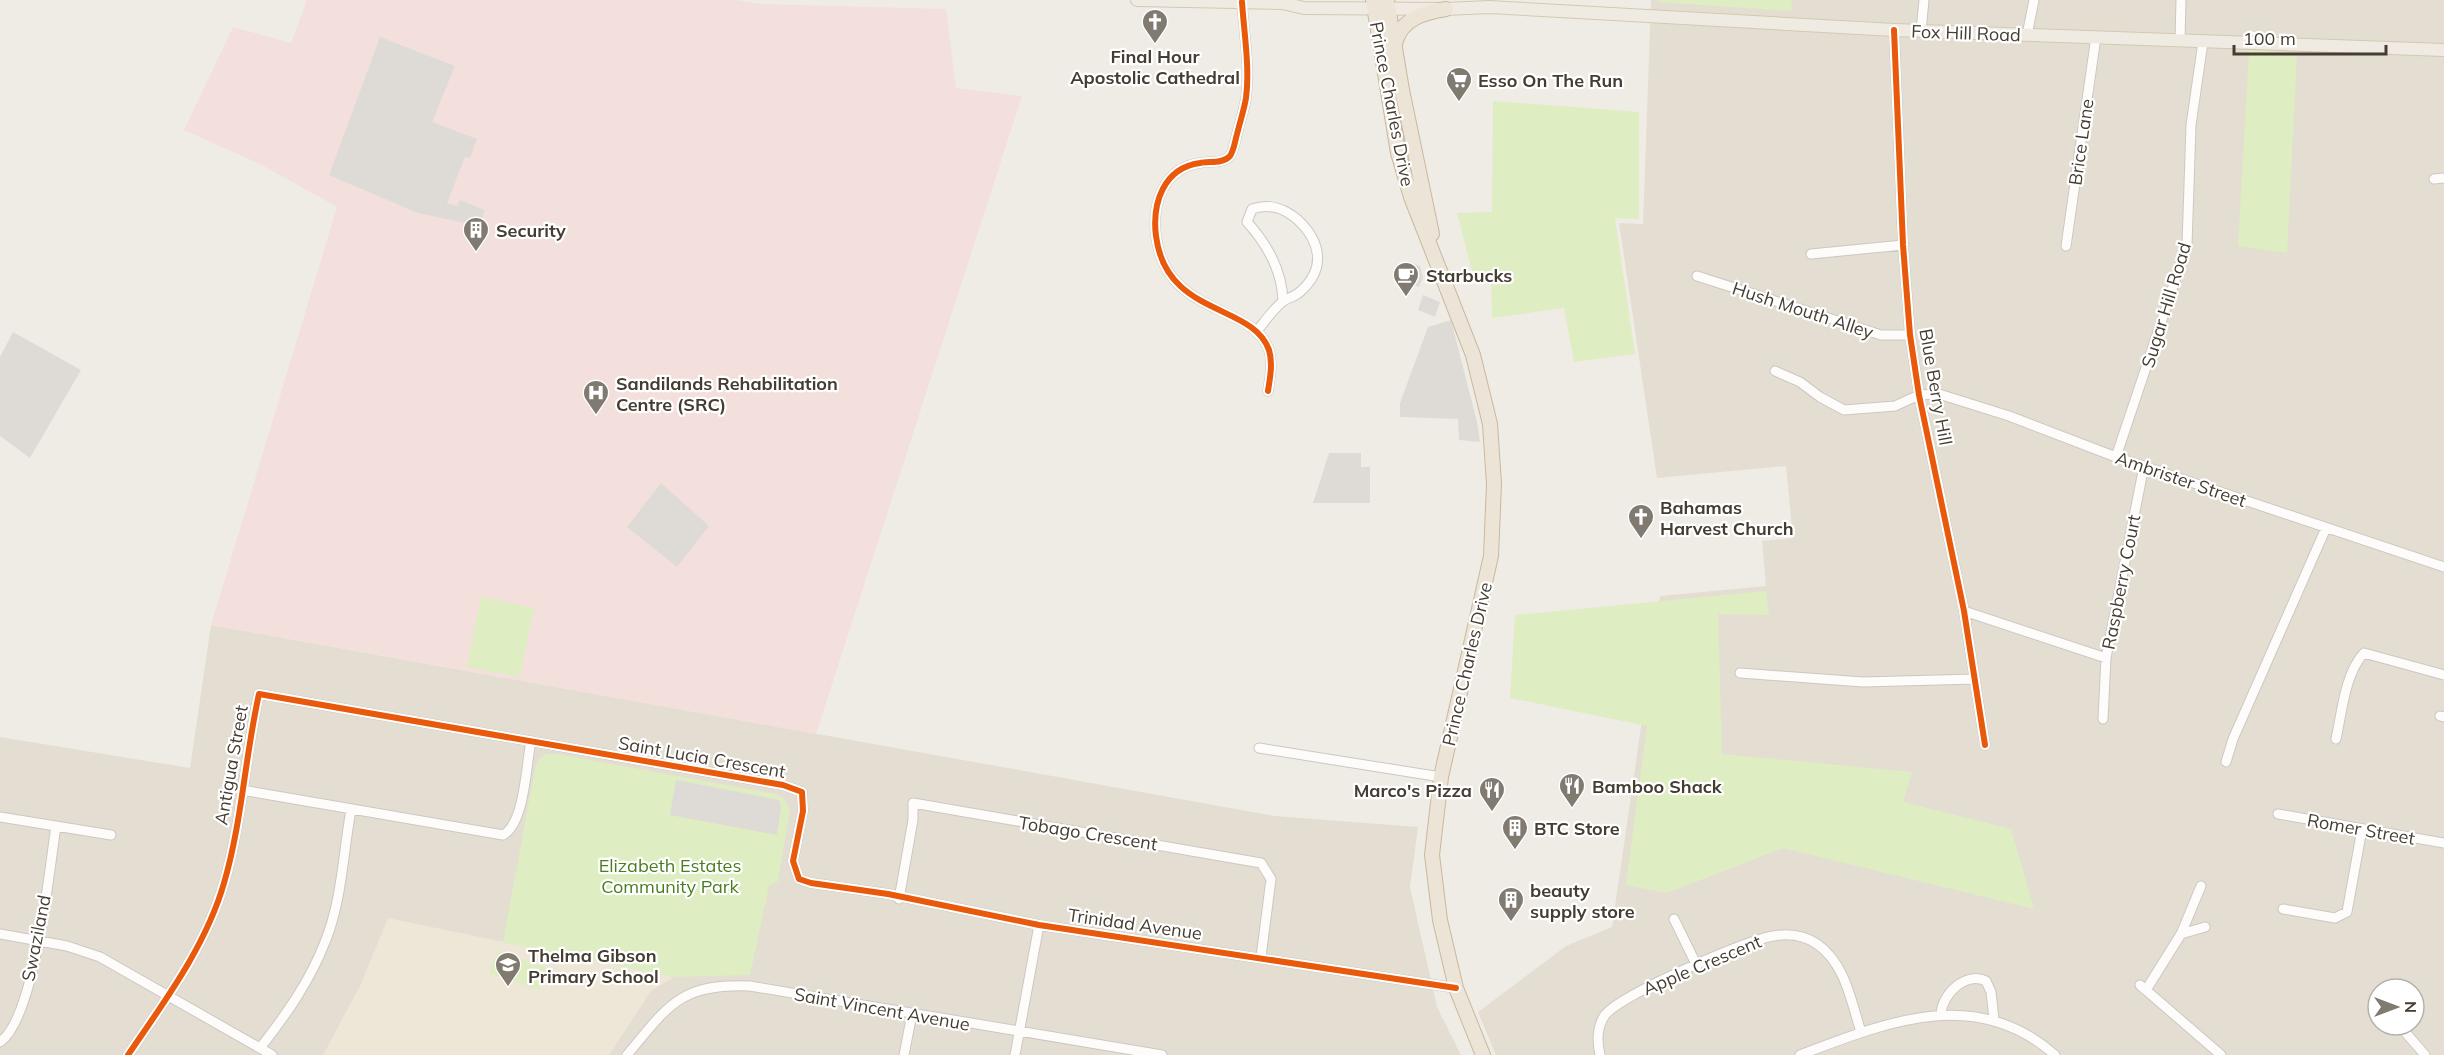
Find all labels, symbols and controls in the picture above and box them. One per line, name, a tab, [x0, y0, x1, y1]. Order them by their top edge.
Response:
church icon: Final Hour Apostolic Cathedral	[1140, 7, 1170, 45]
scale bar	[2234, 18, 2386, 56]
street label: Prince Charles Drive	[1365, 20, 1419, 188]
street label: Fox Hill Road	[1911, 20, 2021, 46]
text: 100 m	[2243, 27, 2296, 50]
place label: Final Hour Apostolic Cathedral	[1070, 45, 1240, 89]
supermarket icon: Esso On The Run	[1444, 65, 1474, 103]
place label: Esso On The Run	[1478, 69, 1623, 92]
street label: Brice Lane	[2064, 97, 2098, 187]
building icon: Security	[461, 215, 491, 253]
place label: Security	[496, 219, 566, 242]
street label: Sugar Hill Road	[2136, 240, 2196, 370]
cafe icon: Starbucks	[1391, 260, 1421, 298]
place label: Starbucks	[1426, 264, 1512, 287]
street label: Hush Mouth Alley	[1730, 276, 1877, 344]
street label: Blue Berry Hill	[1914, 327, 1958, 447]
place label: Sandilands Rehabilitation Centre (SRC)	[616, 372, 838, 416]
hospital icon: Sandilands Rehabilitation Centre (SRC)	[581, 378, 611, 416]
street label: Ambrister Street	[2113, 446, 2249, 512]
place label: Bahamas Harvest Church	[1660, 496, 1794, 540]
church icon: Bahamas Harvest Church	[1626, 502, 1656, 540]
street label: Raspberry Court	[2097, 513, 2145, 651]
street label: Prince Charles Drive	[1437, 580, 1497, 748]
street label: Antigua Street	[209, 703, 253, 827]
street label: Saint Lucia Crescent	[617, 731, 787, 783]
restaurant icon: Bamboo Shack	[1557, 771, 1587, 809]
restaurant icon: Marco's Pizza	[1477, 775, 1507, 813]
place label: Bamboo Shack	[1592, 775, 1723, 798]
place label: Marco's Pizza	[1354, 779, 1472, 802]
street label: Romer Street	[2305, 808, 2417, 850]
street label: Tobago Crescent	[1017, 811, 1159, 855]
building icon: BTC Store	[1500, 813, 1530, 851]
place label: BTC Store	[1534, 817, 1620, 840]
park label: Elizabeth Estates Community Park	[599, 854, 741, 898]
place label: beauty supply store	[1530, 879, 1635, 923]
building icon: beauty supply store	[1496, 885, 1526, 923]
street label: Swaziland	[16, 893, 56, 983]
street label: Trinidad Avenue	[1067, 903, 1203, 945]
street label: Apple Crescent	[1639, 930, 1765, 1000]
place label: Thelma Gibson Primary School	[528, 944, 659, 988]
school or university icon: Thelma Gibson Primary School	[493, 950, 523, 988]
north arrow	[2366, 977, 2426, 1037]
street label: Saint Vincent Avenue	[792, 982, 972, 1036]
text: N	[2401, 1001, 2421, 1013]

